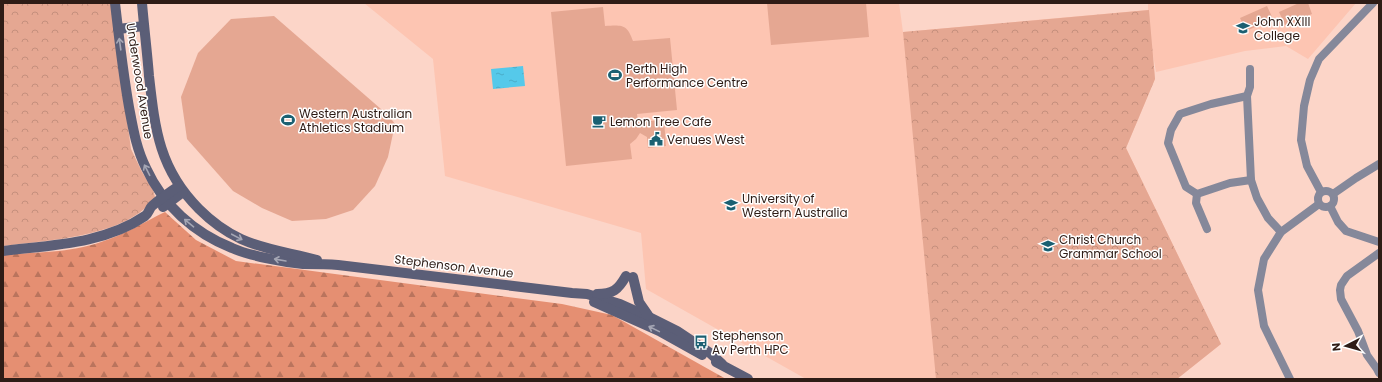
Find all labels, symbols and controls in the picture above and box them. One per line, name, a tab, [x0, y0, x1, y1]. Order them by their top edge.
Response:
place label: John XXIII College	[1254, 13, 1310, 44]
school or university icon: John XXIII College	[1235, 20, 1251, 36]
street label: Underwood Avenue	[122, 22, 158, 140]
one-way arrow	[116, 38, 124, 51]
place label: Perth High Performance Centre	[626, 60, 748, 91]
sports icon: Perth High Performance Centre	[607, 67, 623, 83]
place label: Western Australian Athletics Stadium	[299, 105, 412, 136]
sports icon: Western Australian Athletics Stadium	[280, 112, 296, 128]
cafe icon: Lemon Tree Cafe	[591, 113, 607, 129]
place label: Lemon Tree Cafe	[610, 113, 711, 130]
public building icon: Venues West	[648, 131, 664, 147]
place label: Venues West	[667, 131, 745, 148]
one-way arrow	[143, 165, 150, 177]
place label: University of Western Australia	[742, 190, 848, 221]
school or university icon: University of Western Australia	[723, 197, 739, 213]
one-way arrow	[183, 219, 194, 228]
place label: Christ Church Grammar School	[1059, 231, 1162, 262]
one-way arrow	[231, 233, 243, 241]
school or university icon: Christ Church Grammar School	[1040, 238, 1056, 254]
street label: Stephenson Avenue	[394, 250, 514, 282]
one-way arrow	[274, 255, 287, 263]
one-way arrow	[648, 325, 660, 332]
north arrow	[1326, 326, 1366, 366]
place label: Stephenson Av Perth HPC	[712, 327, 789, 358]
bus stop icon: Stephenson Av Perth HPC	[693, 334, 709, 350]
text: N	[1328, 342, 1344, 352]

